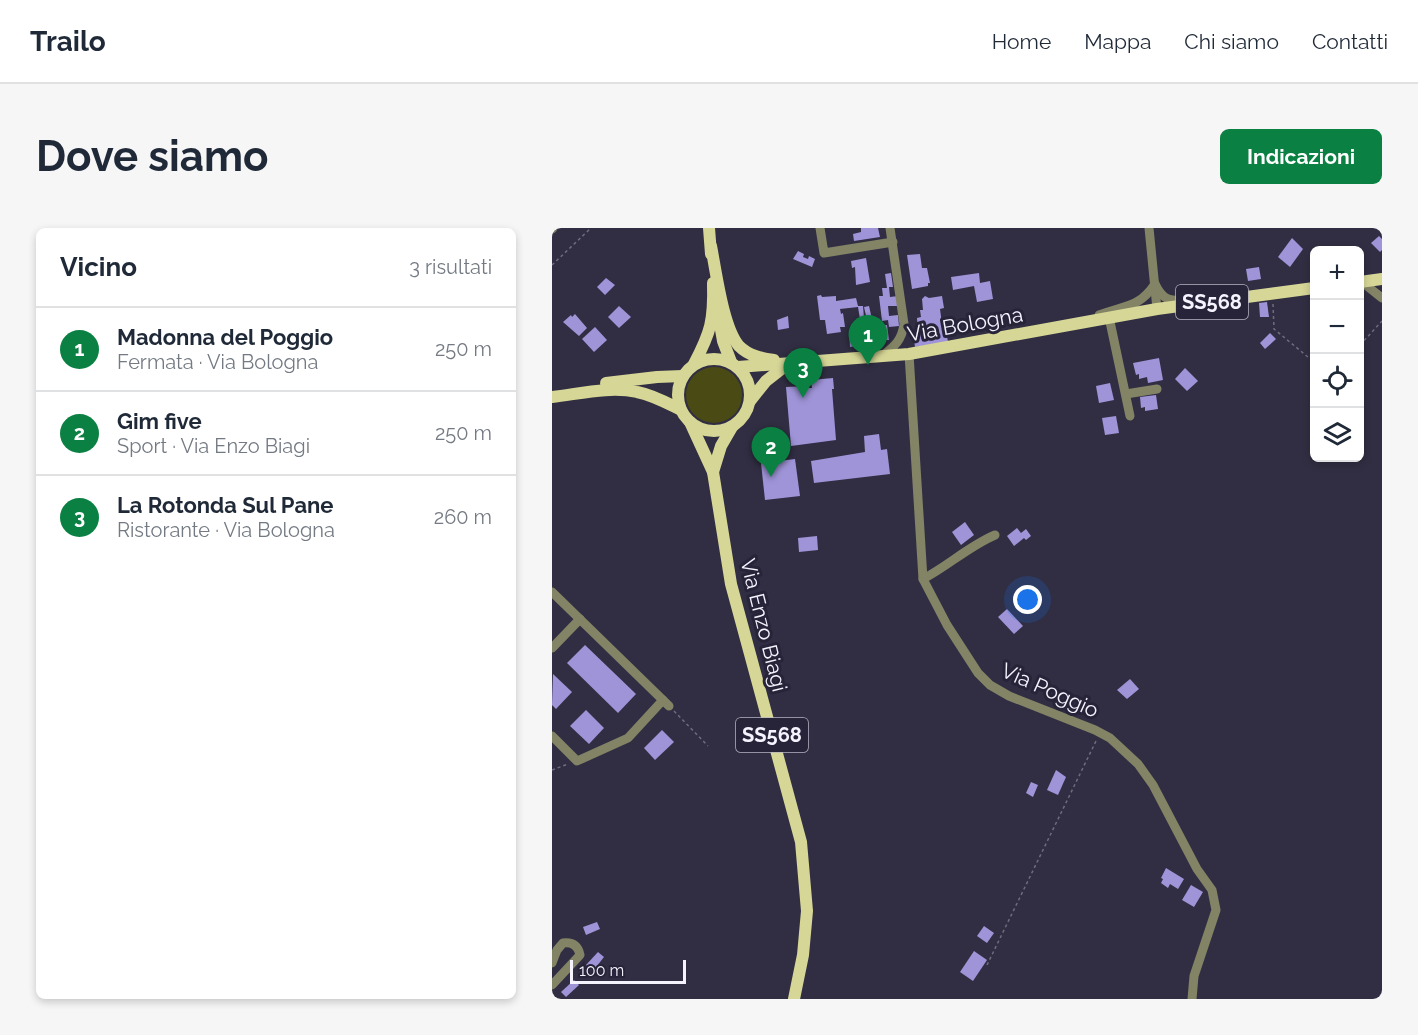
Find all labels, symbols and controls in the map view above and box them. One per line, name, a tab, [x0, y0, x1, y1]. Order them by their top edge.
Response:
text: Trailo	[30, 25, 106, 58]
text: Home	[992, 29, 1051, 54]
text: Mappa	[1084, 29, 1151, 54]
text: Chi siamo	[1184, 29, 1279, 54]
text: Contatti	[1312, 29, 1388, 54]
button: Indicazioni	[1220, 129, 1382, 184]
text: Dove siamo	[36, 132, 268, 181]
map controls	[1310, 246, 1364, 462]
button: +	[1310, 246, 1364, 300]
text: Vicino	[60, 252, 137, 282]
text: 3 risultati	[409, 255, 492, 279]
road number: SS568	[1176, 285, 1248, 319]
button: −	[1310, 300, 1364, 354]
street label: Via Bologna	[905, 302, 1025, 346]
pin: 1	[848, 316, 888, 365]
text: Madonna del Poggio	[117, 324, 333, 350]
text: 1	[75, 337, 84, 361]
text: 250 m	[435, 337, 492, 361]
pin: 3	[784, 348, 822, 398]
text: Fermata · Via Bologna	[117, 350, 318, 374]
button: locate	[1310, 354, 1364, 408]
text: Gim five	[117, 408, 202, 434]
button: layers	[1310, 408, 1364, 462]
text: 2	[74, 421, 85, 445]
text: 250 m	[435, 421, 492, 445]
pin: 2	[752, 428, 790, 477]
text: Sport · Via Enzo Biagi	[117, 434, 310, 458]
text: La Rotonda Sul Pane	[117, 492, 334, 518]
text: 3	[74, 505, 85, 529]
text: 260 m	[434, 505, 492, 529]
text: Ristorante · Via Bologna	[117, 518, 335, 542]
street label: Via Enzo Biagi	[735, 556, 793, 694]
your location	[1013, 585, 1042, 614]
street label: Via Poggio	[997, 657, 1103, 723]
road number: SS568	[736, 718, 808, 752]
scale bar	[570, 957, 686, 984]
text: 100 m	[579, 961, 624, 980]

